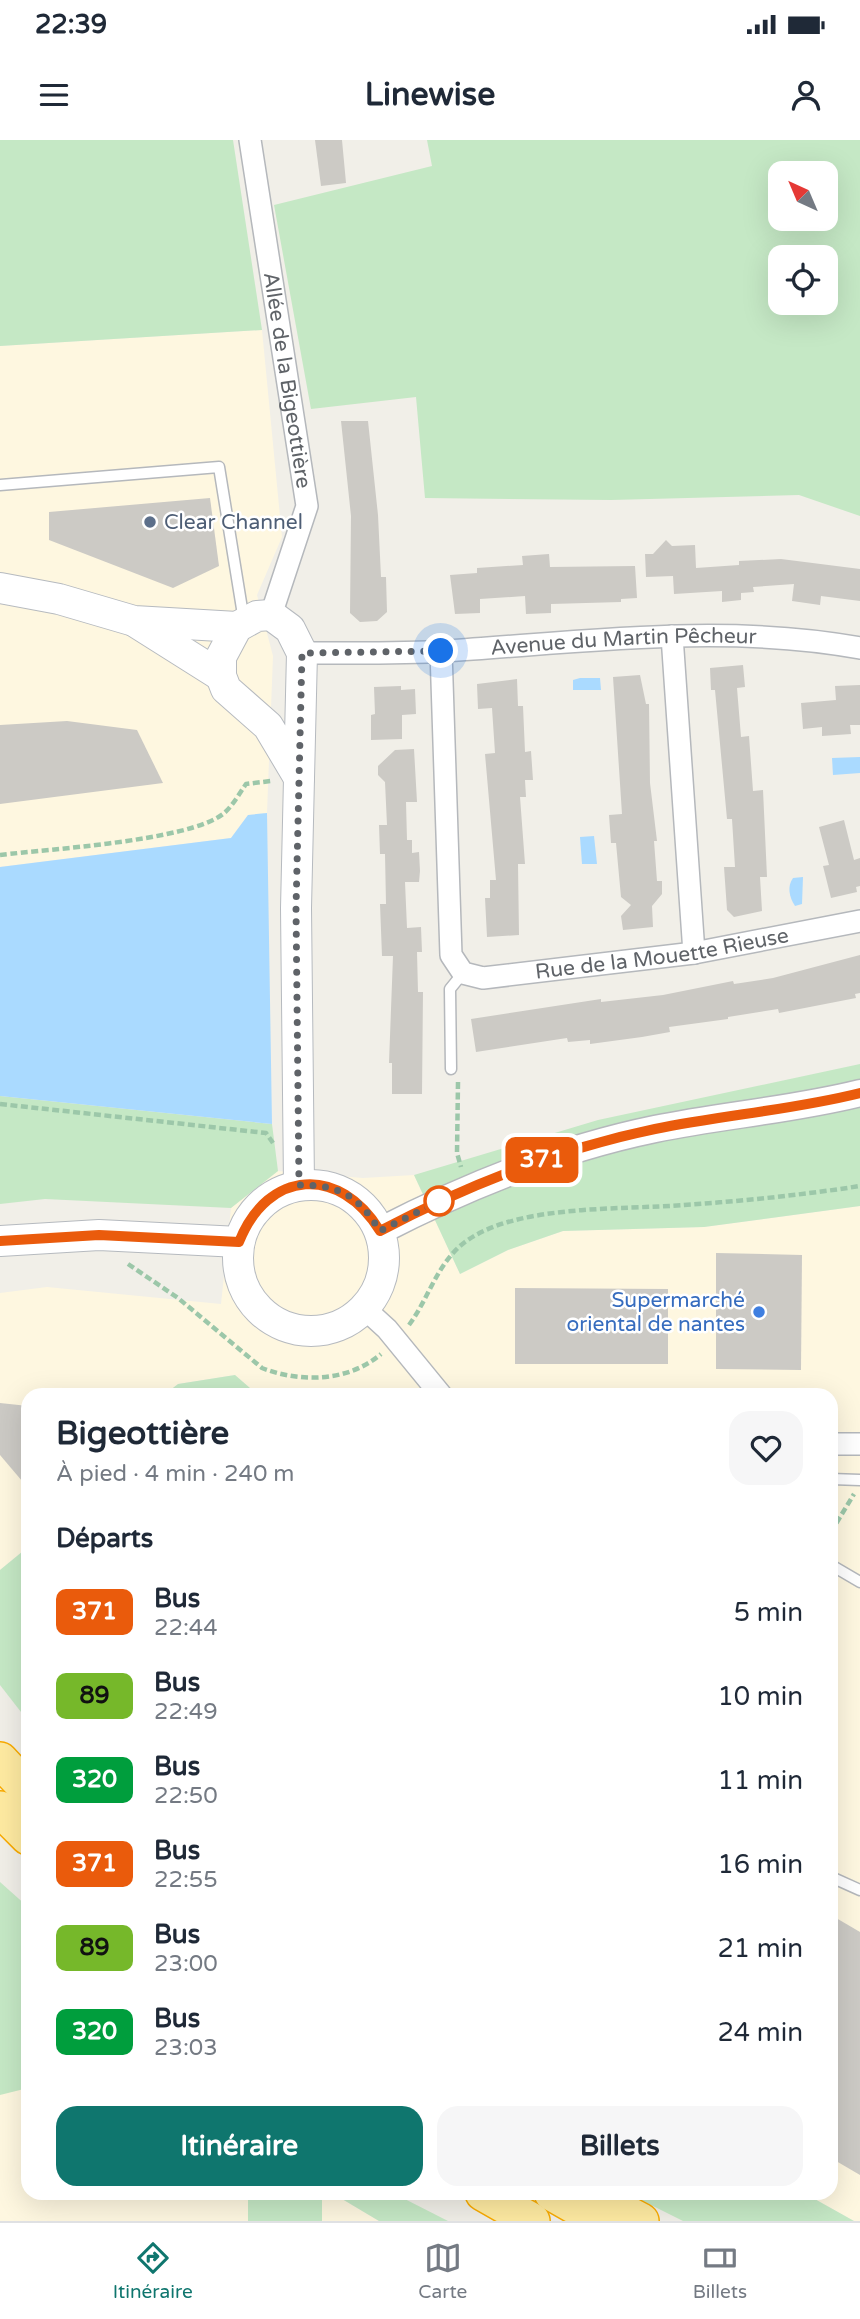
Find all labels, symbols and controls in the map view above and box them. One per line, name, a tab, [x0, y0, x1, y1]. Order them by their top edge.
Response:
text: 22:39	[35, 9, 107, 40]
icon: menu	[35, 76, 73, 114]
text: Linewise	[365, 76, 495, 114]
icon: person	[787, 76, 825, 114]
north arrow	[768, 161, 838, 231]
map controls	[768, 161, 838, 315]
button: locate	[768, 245, 838, 315]
street label: Allée de la Bigeottière	[258, 270, 316, 490]
place label: Clear Channel	[164, 510, 303, 535]
marker: Clear Channel	[142, 514, 158, 530]
street label: Avenue du Martin Pêcheur	[490, 624, 757, 661]
your location	[423, 633, 458, 668]
street label: Rue de la Mouette Rieuse	[534, 923, 791, 985]
line badge: 371	[502, 1137, 582, 1183]
text: 371	[519, 1145, 565, 1174]
unlabelled marker	[424, 1186, 454, 1216]
place label: Supermarché oriental de nantes	[566, 1288, 745, 1337]
marker: Supermarché oriental de nantes	[751, 1304, 767, 1320]
button: heart	[729, 1411, 803, 1485]
text: Bigeottière	[56, 1414, 229, 1453]
text: À pied · 4 min · 240 m	[56, 1460, 295, 1488]
text: Départs	[56, 1523, 153, 1554]
text: Bus	[154, 1583, 200, 1614]
text: 371	[72, 1597, 117, 1626]
text: 5 min	[734, 1597, 803, 1628]
text: 22:44	[154, 1614, 218, 1642]
text: Bus	[154, 1667, 200, 1698]
text: 89	[79, 1681, 110, 1710]
text: 10 min	[717, 1681, 803, 1712]
text: 22:49	[154, 1698, 218, 1726]
text: Bus	[154, 1751, 200, 1782]
text: 320	[72, 1765, 117, 1794]
text: 11 min	[717, 1765, 803, 1796]
text: 22:50	[154, 1782, 218, 1810]
text: Bus	[154, 1835, 200, 1866]
text: 371	[72, 1849, 117, 1878]
text: 16 min	[717, 1849, 803, 1880]
text: 22:55	[154, 1866, 218, 1894]
text: Bus	[154, 1919, 200, 1950]
text: 89	[79, 1933, 110, 1962]
text: 21 min	[717, 1933, 803, 1964]
text: 23:00	[154, 1950, 218, 1978]
text: Bus	[154, 2003, 200, 2034]
text: 320	[72, 2017, 117, 2046]
text: 24 min	[717, 2017, 803, 2048]
text: 23:03	[154, 2034, 218, 2062]
button: Itinéraire	[56, 2106, 423, 2186]
button: Billets	[437, 2106, 803, 2186]
tab: Itinéraire	[113, 2239, 193, 2303]
tab: Carte	[418, 2239, 467, 2303]
tab: Billets	[693, 2239, 747, 2303]

